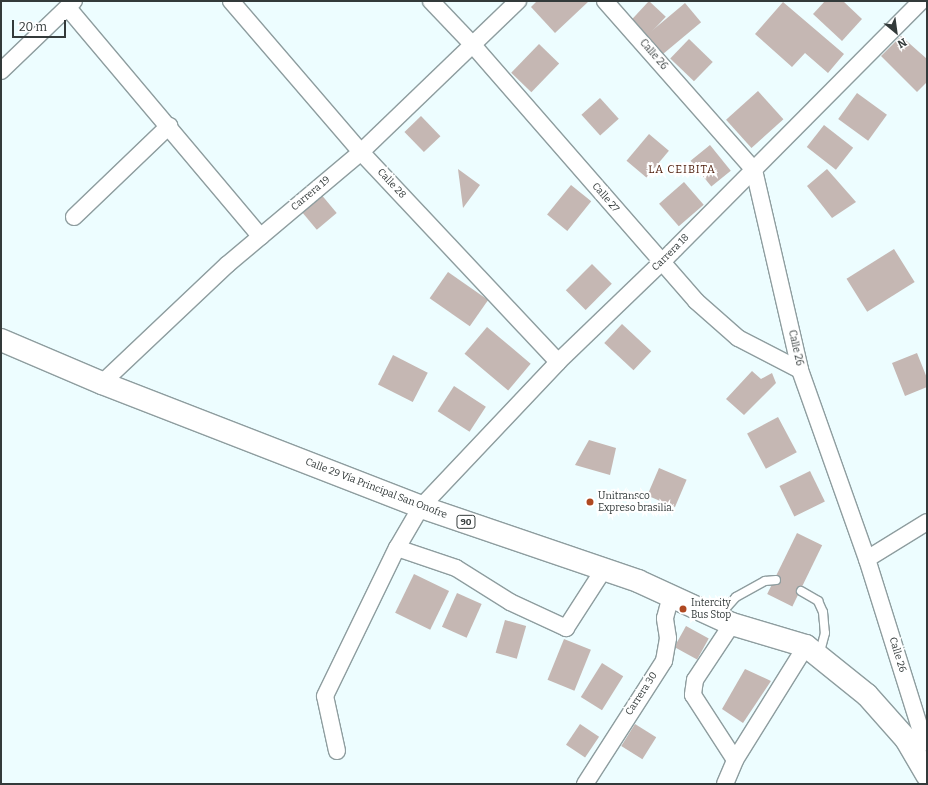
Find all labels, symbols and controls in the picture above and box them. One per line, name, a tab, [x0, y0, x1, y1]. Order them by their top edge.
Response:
scale bar	[14, 12, 68, 38]
north arrow	[876, 12, 916, 52]
text: 20 m	[19, 20, 47, 34]
text: N	[895, 35, 909, 51]
street label: Calle 26	[637, 37, 669, 73]
district label: LA CEIBITA	[648, 163, 716, 177]
street label: Calle 28	[374, 167, 408, 201]
street label: Carrera 19	[289, 174, 333, 214]
street label: Calle 27	[589, 181, 621, 215]
street label: Carrera 18	[650, 232, 692, 274]
street label: Calle 26	[785, 329, 805, 367]
street label: Calle 29 Vía Principal San Onofre	[303, 456, 449, 522]
place label: Unitransco Expreso brasilia.	[598, 490, 674, 514]
marker: Unitransco Expreso brasilia.	[585, 497, 595, 507]
road number: 90	[456, 515, 476, 529]
place label: Intercity Bus Stop	[691, 597, 731, 620]
marker: Intercity Bus Stop	[678, 604, 688, 614]
street label: Calle 26	[886, 636, 908, 674]
street label: Carrera 30	[624, 670, 660, 718]

